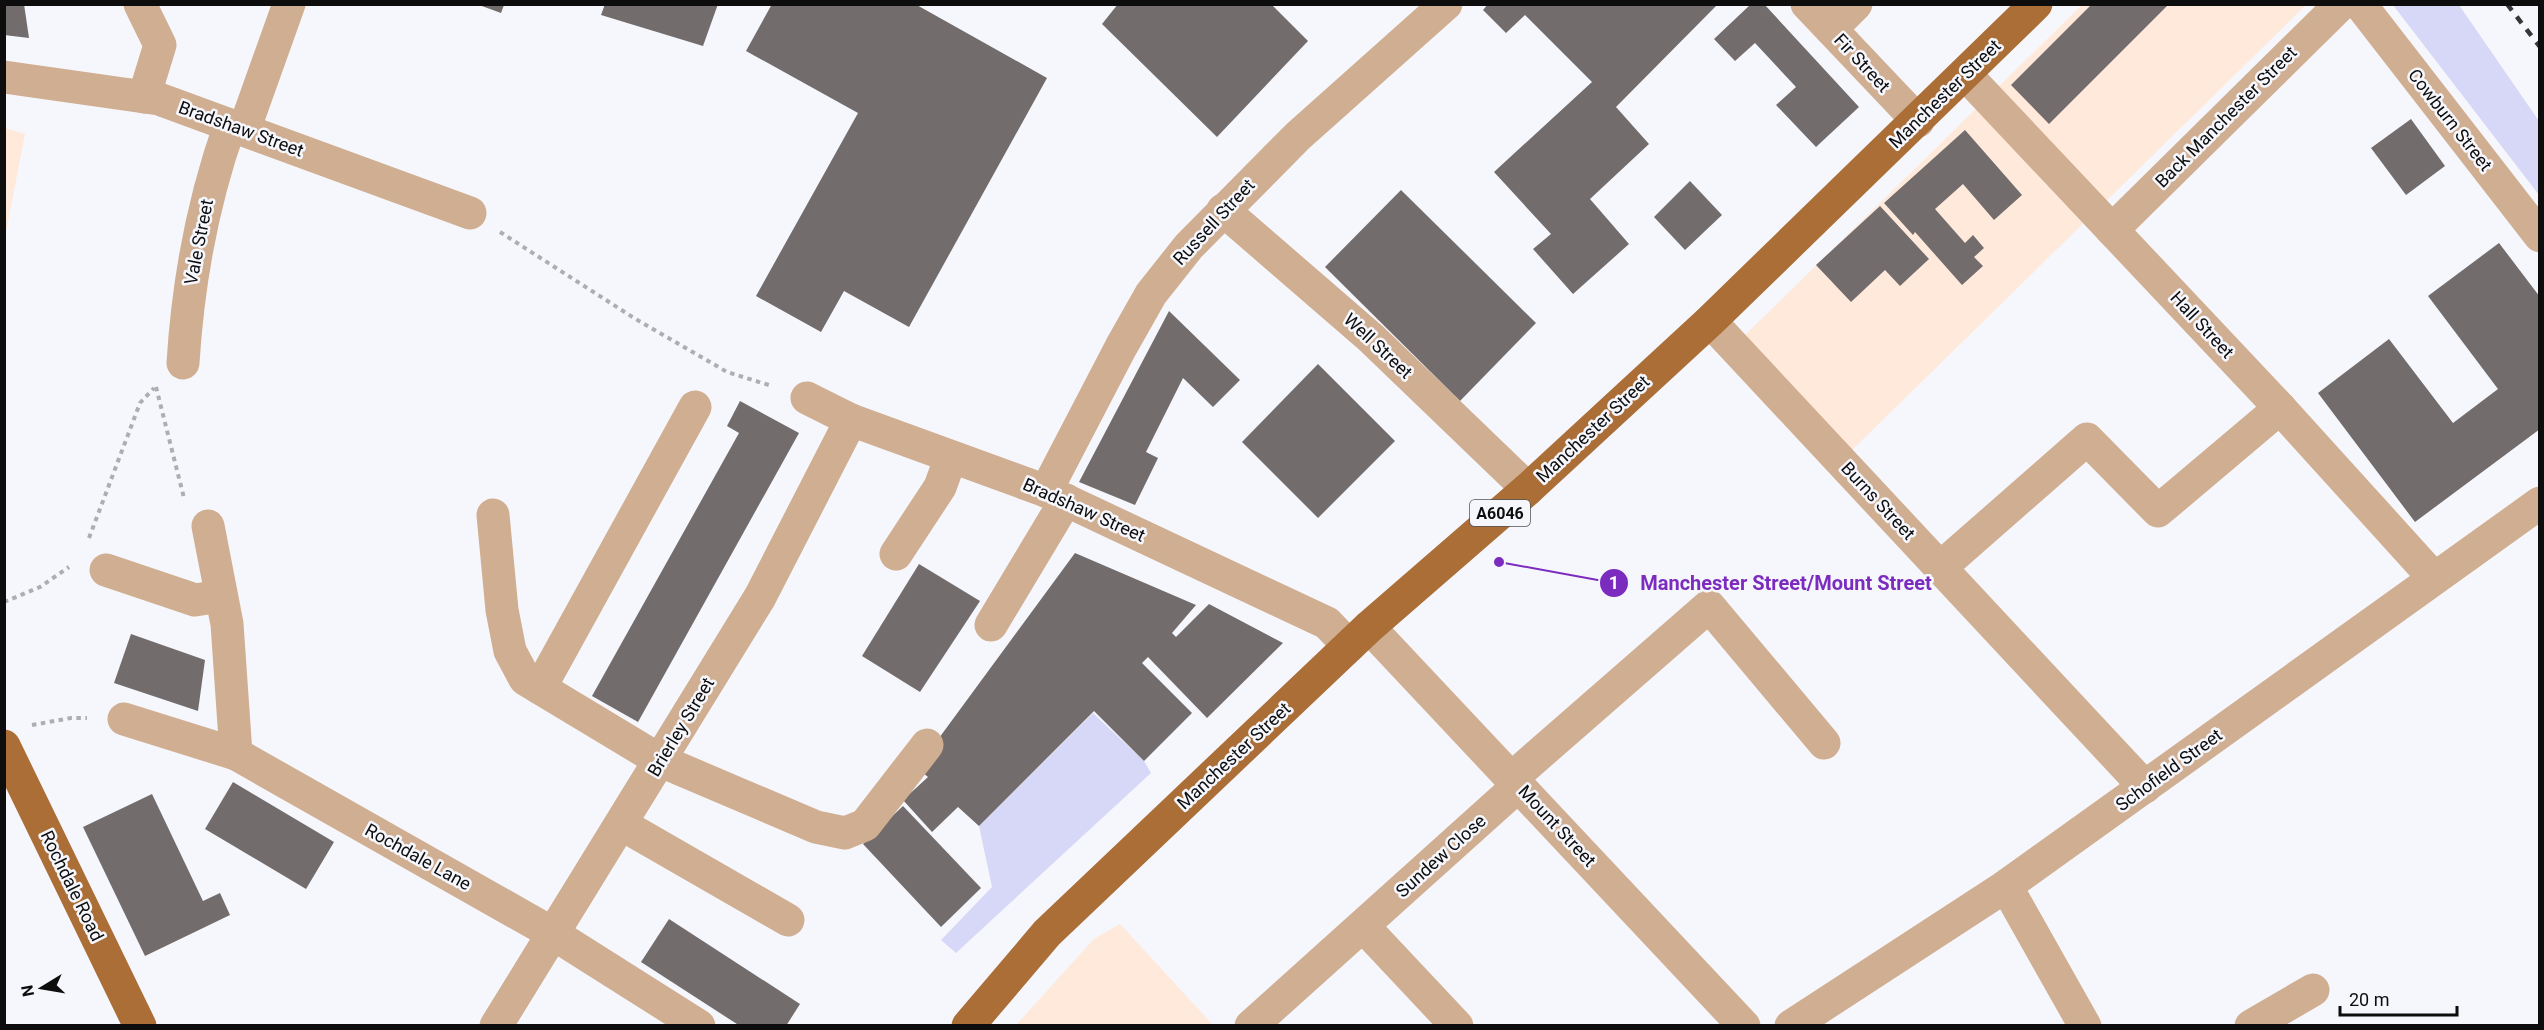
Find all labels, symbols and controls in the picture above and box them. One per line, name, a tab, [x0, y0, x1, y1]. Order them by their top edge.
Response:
street label: Fir Street	[1830, 29, 1895, 96]
street label: Manchester Street	[1884, 35, 2005, 152]
street label: Back Manchester Street	[2151, 42, 2301, 192]
street label: Cowburn Street	[2404, 65, 2497, 175]
street label: Bradshaw Street	[176, 96, 307, 161]
street label: Russell Street	[1168, 174, 1259, 269]
street label: Vale Street	[180, 197, 217, 286]
street label: Hall Street	[2166, 287, 2239, 362]
street label: Well Street	[1340, 309, 1417, 383]
street label: Manchester Street	[1532, 371, 1654, 486]
street label: Burns Street	[1837, 458, 1920, 544]
street label: Bradshaw Street	[1020, 473, 1149, 546]
road number: A6046	[1470, 500, 1530, 526]
callout: Manchester Street/Mount Street	[1599, 564, 1944, 602]
text: Manchester Street/Mount Street	[1640, 571, 1932, 595]
text: 1	[1609, 572, 1619, 593]
street label: Brierley Street	[643, 673, 718, 780]
street label: Manchester Street	[1173, 698, 1295, 813]
street label: Schofield Street	[2111, 724, 2226, 815]
street label: Mount Street	[1514, 781, 1600, 871]
street label: Sundew Close	[1391, 810, 1490, 901]
street label: Rochdale Lane	[362, 819, 475, 894]
street label: Rochdale Road	[37, 827, 108, 944]
north arrow	[12, 958, 72, 1018]
scale bar	[2340, 979, 2457, 1017]
text: N	[17, 983, 38, 998]
text: 20 m	[2349, 989, 2389, 1010]

